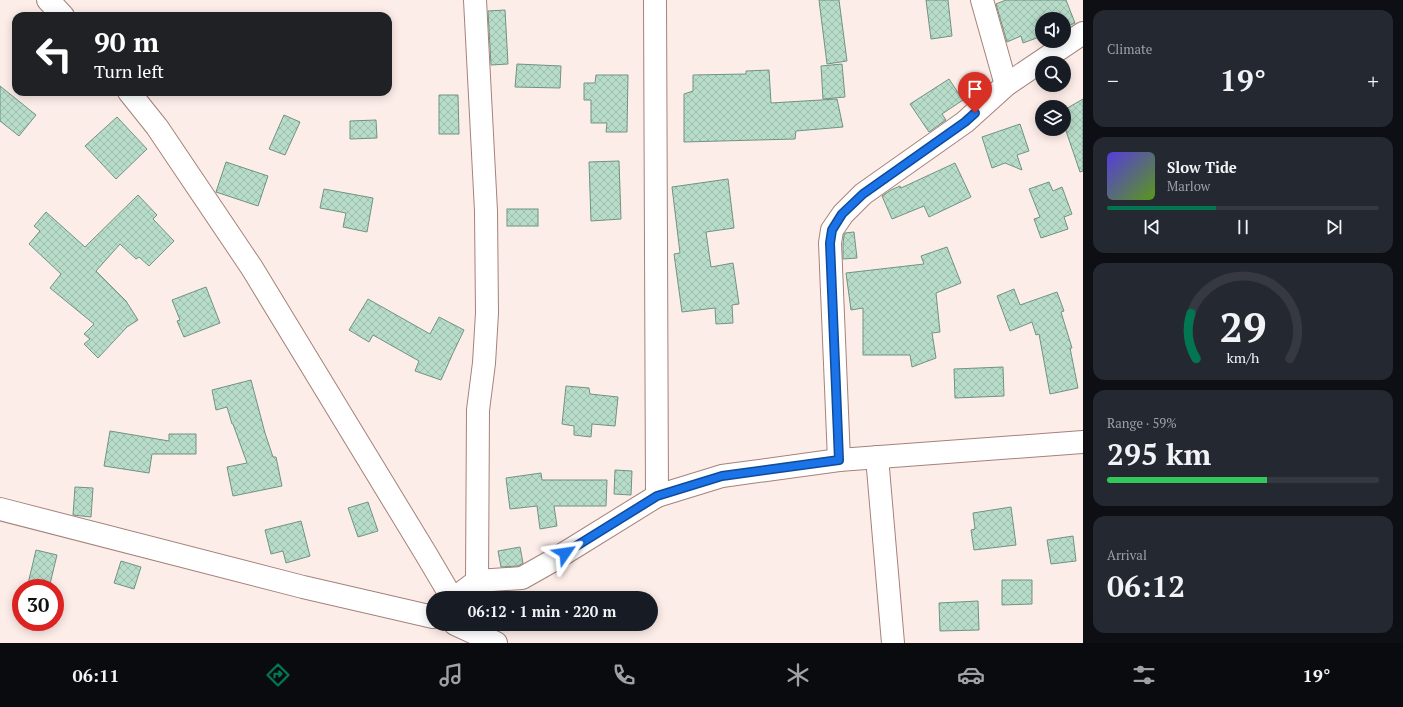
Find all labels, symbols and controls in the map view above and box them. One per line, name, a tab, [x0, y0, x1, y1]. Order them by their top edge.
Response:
map controls	[1035, 12, 1071, 136]
button: sound	[1035, 12, 1071, 48]
text: 90 m	[94, 23, 159, 60]
icon: left	[28, 28, 80, 80]
text: Climate	[1107, 40, 1152, 58]
button: search	[1035, 56, 1071, 92]
text: Turn left	[94, 59, 164, 83]
text: 19°	[1220, 60, 1266, 100]
text: −	[1107, 66, 1119, 95]
text: +	[1367, 66, 1379, 95]
pin	[958, 72, 992, 113]
icon: arrive	[964, 78, 986, 100]
button: layers	[1035, 100, 1071, 136]
text: Slow Tide	[1167, 157, 1237, 177]
text: Marlow	[1167, 177, 1210, 195]
icon: previous	[1141, 216, 1163, 238]
icon: pause	[1232, 216, 1254, 238]
icon: next	[1323, 216, 1345, 238]
text: 29	[1219, 299, 1267, 354]
text: km/h	[1227, 348, 1260, 367]
text: Range · 59%	[1107, 414, 1177, 432]
text: 295 km	[1107, 434, 1211, 474]
position arrow	[544, 532, 586, 574]
text: Arrival	[1107, 546, 1147, 564]
text: 06:12	[1107, 566, 1185, 606]
speed limit sign: 30	[12, 579, 64, 631]
text: 06:12 · 1 min · 220 m	[468, 601, 616, 621]
icon: directions	[264, 661, 292, 689]
icon: music	[437, 661, 465, 689]
icon: phone	[610, 661, 638, 689]
icon: climate	[784, 661, 812, 689]
icon: car	[957, 661, 985, 689]
icon: filters	[1130, 661, 1158, 689]
text: 06:11	[73, 663, 119, 687]
text: 19°	[1303, 663, 1330, 687]

